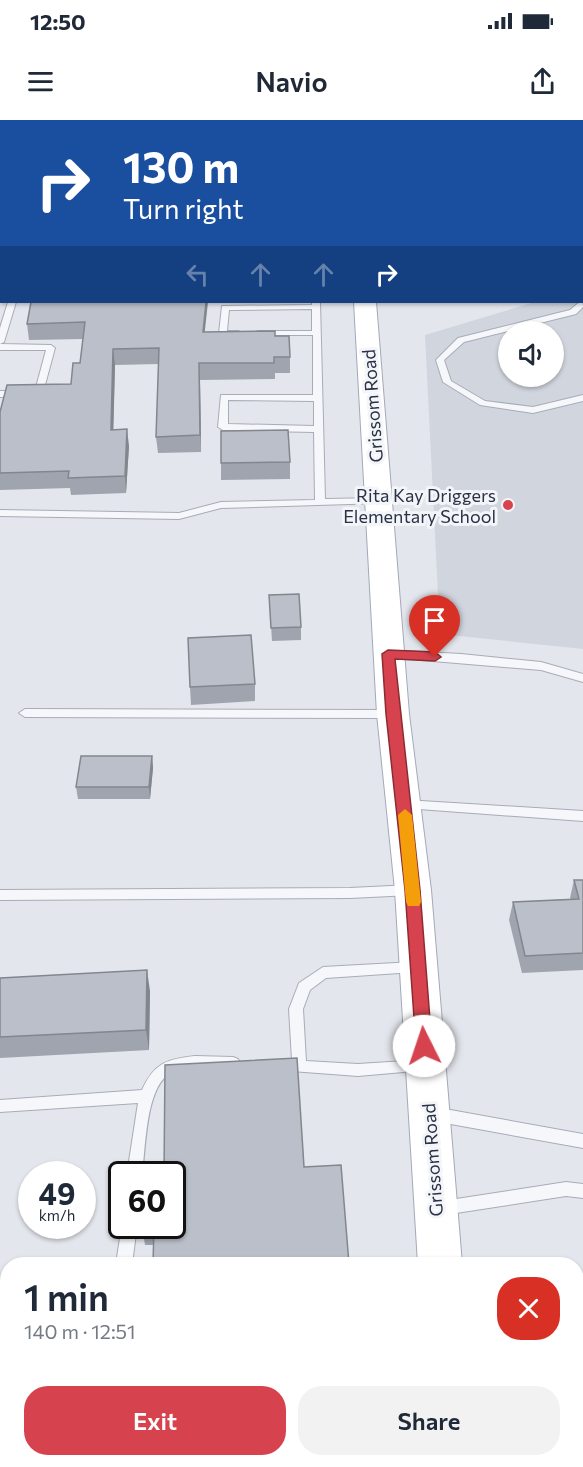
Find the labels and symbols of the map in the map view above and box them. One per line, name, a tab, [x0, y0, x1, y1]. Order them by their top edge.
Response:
street label: Grissom Road	[357, 349, 387, 463]
place label: Rita Kay Driggers Elementary School	[343, 484, 496, 527]
marker: Rita Kay Driggers Elementary School	[501, 498, 515, 512]
pin	[409, 595, 460, 657]
position arrow	[392, 1014, 456, 1078]
street label: Grissom Road	[417, 1103, 447, 1217]
speed limit sign: 60	[108, 1161, 186, 1239]

